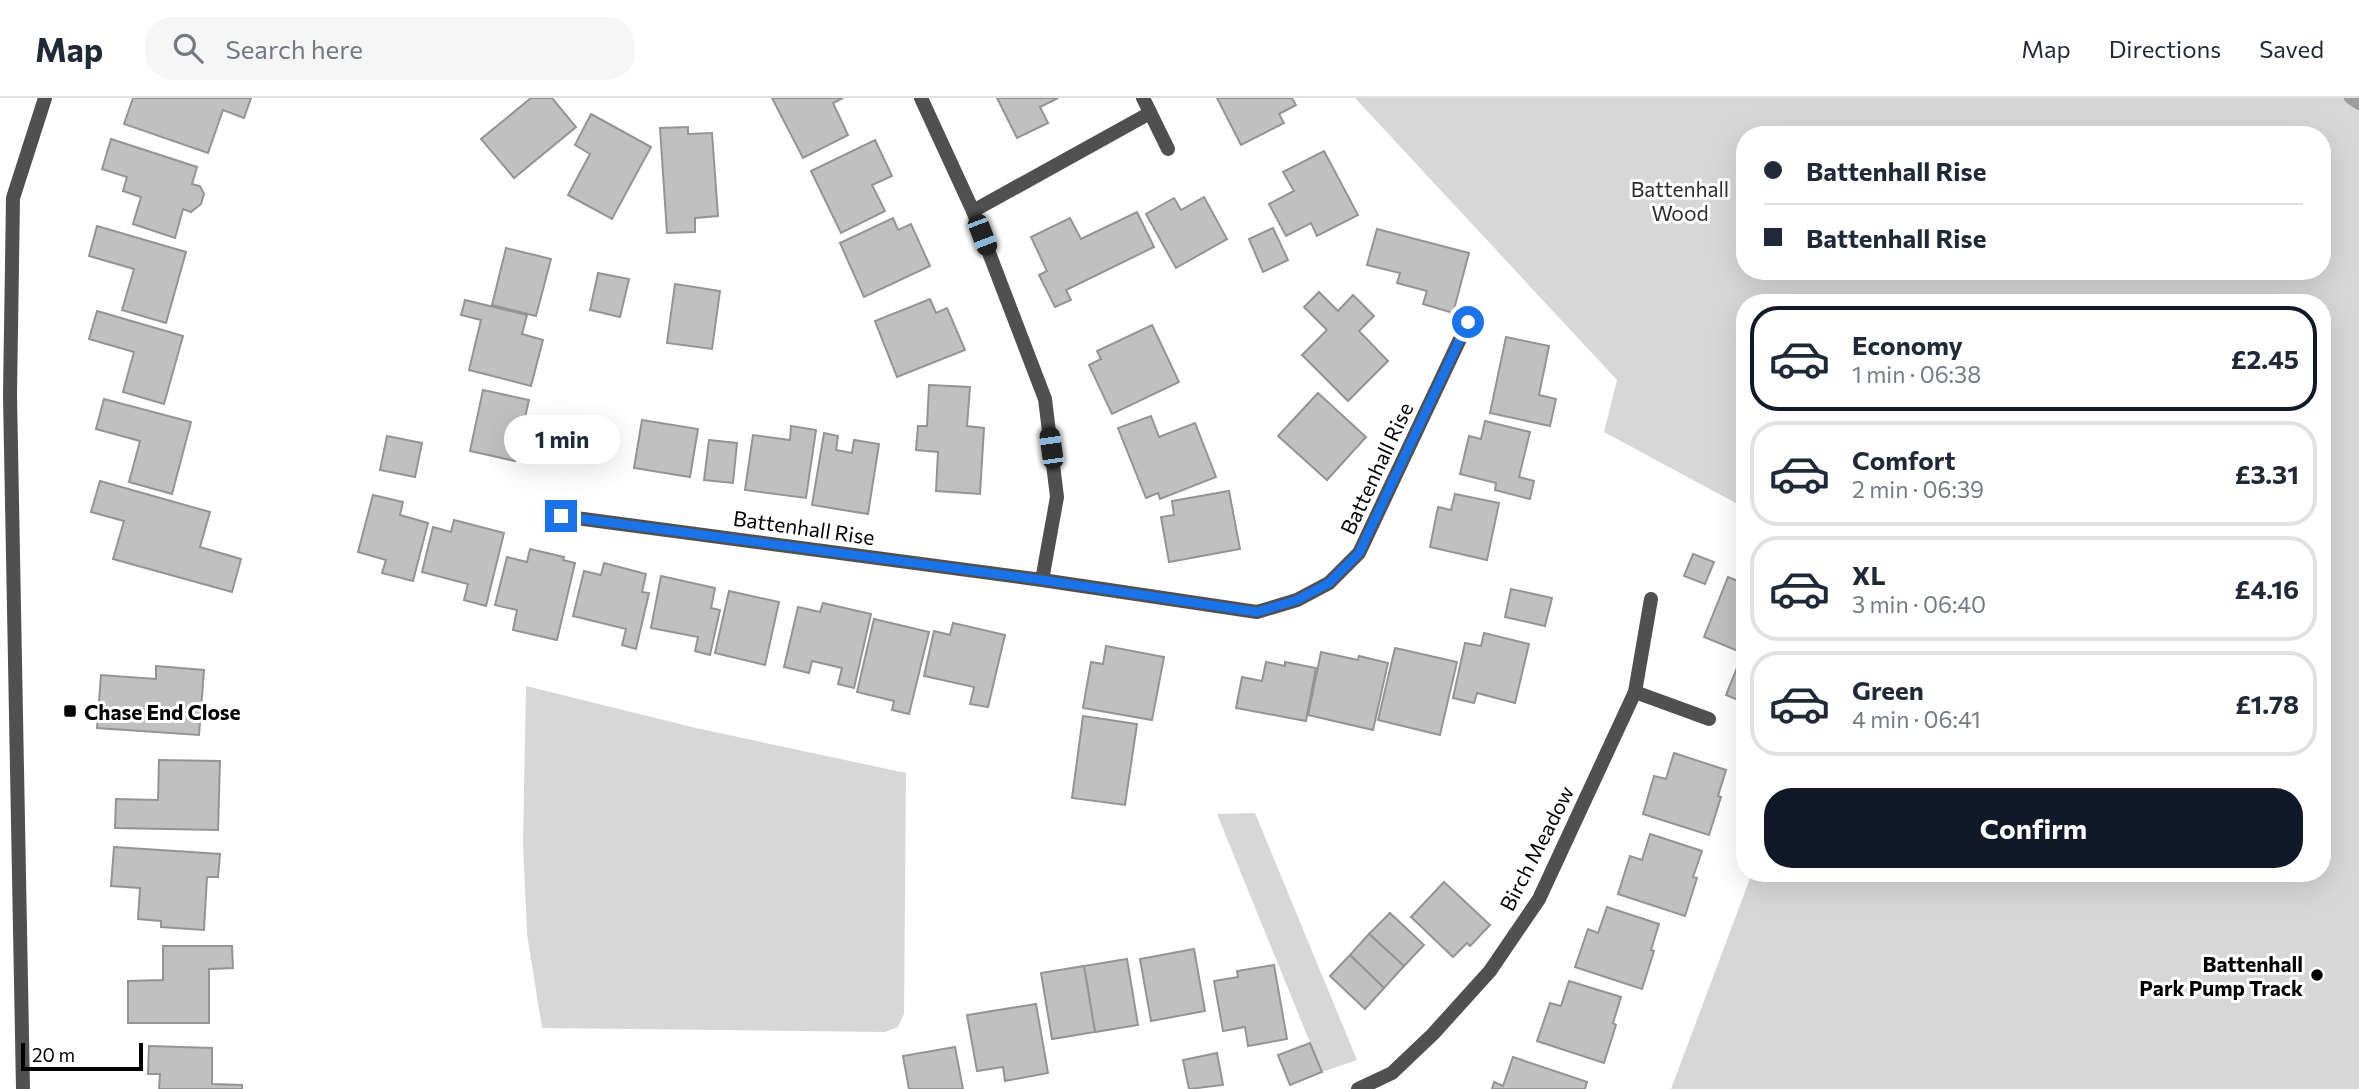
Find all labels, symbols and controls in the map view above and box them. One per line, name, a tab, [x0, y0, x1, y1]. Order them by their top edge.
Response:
search box	[145, 17, 635, 80]
text: Map	[35, 28, 103, 69]
icon: search	[169, 29, 207, 67]
text: Search here	[225, 33, 363, 64]
text: Map	[2021, 34, 2071, 63]
text: Directions	[2109, 34, 2221, 63]
text: Saved	[2259, 34, 2324, 63]
text: Battenhall Rise	[1806, 155, 1986, 186]
park label: Battenhall Wood	[1631, 176, 1729, 225]
car	[965, 212, 1000, 258]
text: Battenhall Rise	[1806, 222, 1986, 253]
route start	[1452, 306, 1484, 338]
icon: car	[1768, 327, 1831, 390]
text: Economy	[1852, 329, 1963, 360]
text: £2.45	[2231, 343, 2299, 374]
text: 1 min · 06:38	[1852, 360, 1981, 388]
street label: Battenhall Rise	[1335, 398, 1417, 538]
callout: 1 min	[503, 414, 619, 464]
text: 1 min	[535, 425, 589, 453]
car	[1038, 426, 1065, 470]
icon: car	[1768, 442, 1831, 505]
text: Comfort	[1852, 444, 1955, 475]
text: £3.31	[2235, 458, 2299, 489]
text: 2 min · 06:39	[1852, 475, 1984, 503]
route end	[545, 500, 577, 532]
street label: Battenhall Rise	[732, 505, 876, 549]
icon: car	[1768, 557, 1831, 620]
text: XL	[1852, 559, 1886, 590]
text: £4.16	[2235, 573, 2299, 604]
text: 3 min · 06:40	[1852, 590, 1986, 618]
icon: car	[1768, 672, 1831, 735]
text: Green	[1852, 674, 1924, 705]
text: £1.78	[2235, 688, 2299, 719]
place label: Chase End Close	[84, 699, 241, 724]
marker: Chase End Close	[62, 703, 78, 719]
text: 4 min · 06:41	[1852, 705, 1981, 733]
street label: Birch Meadow	[1494, 781, 1578, 915]
button: Confirm	[1764, 788, 2303, 868]
place label: Battenhall Park Pump Track	[2139, 951, 2303, 1000]
marker: Battenhall Park Pump Track	[2309, 967, 2325, 983]
scale bar	[21, 1040, 144, 1072]
text: 20 m	[32, 1043, 75, 1066]

